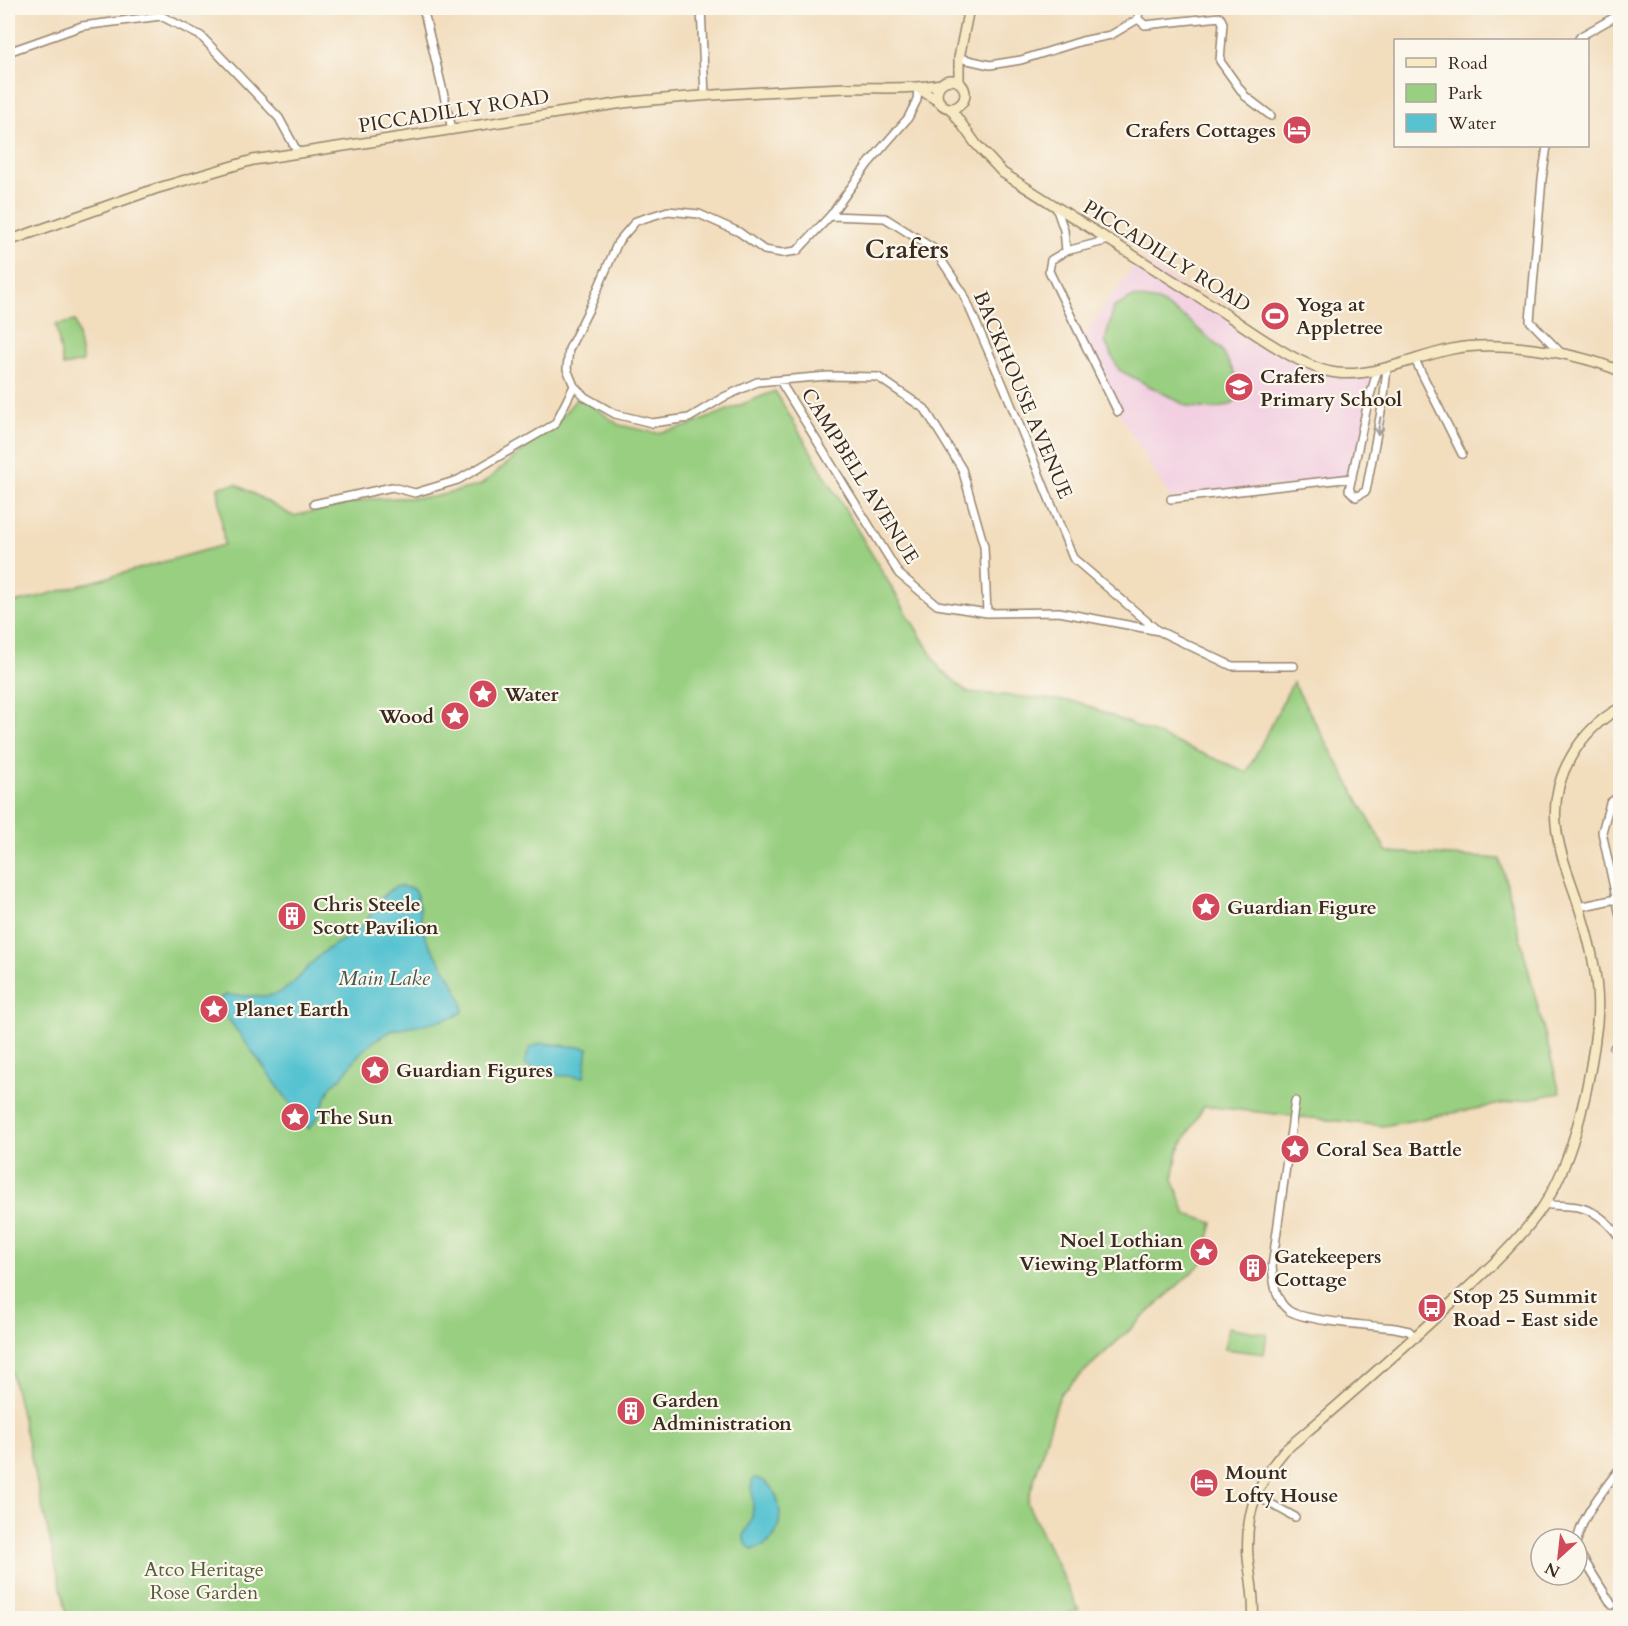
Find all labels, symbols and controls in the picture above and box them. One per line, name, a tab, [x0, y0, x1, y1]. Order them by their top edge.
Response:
legend	[1394, 39, 1589, 147]
text: Road	[1448, 51, 1488, 76]
text: Park	[1448, 81, 1483, 106]
street label: PICCADILLY ROAD	[357, 83, 551, 139]
text: Water	[1447, 111, 1497, 136]
hotel icon: Crafers Cottages	[1281, 114, 1313, 146]
place label: Crafers Cottages	[1125, 117, 1276, 144]
street label: PICCADILLY ROAD	[1078, 194, 1256, 318]
district label: Crafers	[865, 232, 949, 267]
street label: BACKHOUSE AVENUE	[967, 287, 1079, 503]
place label: Yoga at Appletree	[1296, 291, 1383, 341]
sports icon: Yoga at Appletree	[1259, 300, 1291, 332]
place label: Crafers Primary School	[1260, 363, 1402, 413]
school or university icon: Crafers Primary School	[1223, 371, 1255, 403]
street label: CAMPBELL AVENUE	[795, 383, 925, 569]
one-way arrow	[1373, 415, 1384, 435]
place icon: Water	[467, 678, 499, 710]
place label: Water	[503, 681, 559, 708]
place icon: Wood	[439, 700, 471, 732]
place label: Wood	[378, 703, 435, 730]
place label: Chris Steele Scott Pavilion	[313, 891, 439, 941]
place icon: Guardian Figure	[1190, 891, 1222, 923]
place label: Guardian Figure	[1227, 894, 1377, 921]
building icon: Chris Steele Scott Pavilion	[276, 900, 308, 932]
water label: Main Lake	[338, 964, 431, 993]
place icon: Planet Earth	[198, 993, 230, 1025]
place label: Planet Earth	[235, 996, 349, 1023]
place icon: Guardian Figures	[359, 1054, 391, 1086]
place label: Guardian Figures	[396, 1057, 553, 1084]
place icon: The Sun	[279, 1101, 311, 1133]
place label: The Sun	[316, 1104, 393, 1131]
place icon: Coral Sea Battle	[1279, 1133, 1311, 1165]
place label: Coral Sea Battle	[1316, 1136, 1462, 1163]
place label: Noel Lothian Viewing Platform	[1019, 1227, 1184, 1277]
place icon: Noel Lothian Viewing Platform	[1188, 1236, 1220, 1268]
place label: Gatekeepers Cottage	[1274, 1243, 1381, 1293]
building icon: Gatekeepers Cottage	[1237, 1252, 1269, 1284]
place label: Stop 25 Summit Road - East side	[1453, 1283, 1599, 1333]
bus stop icon: Stop 25 Summit Road - East side	[1416, 1292, 1448, 1324]
place label: Garden Administration	[652, 1387, 792, 1437]
building icon: Garden Administration	[615, 1395, 647, 1427]
place label: Mount Lofty House	[1225, 1459, 1338, 1509]
hotel icon: Mount Lofty House	[1188, 1467, 1220, 1499]
north arrow	[1529, 1527, 1589, 1587]
park label: Atco Heritage Rose Garden	[144, 1556, 264, 1606]
text: N	[1541, 1556, 1564, 1582]

